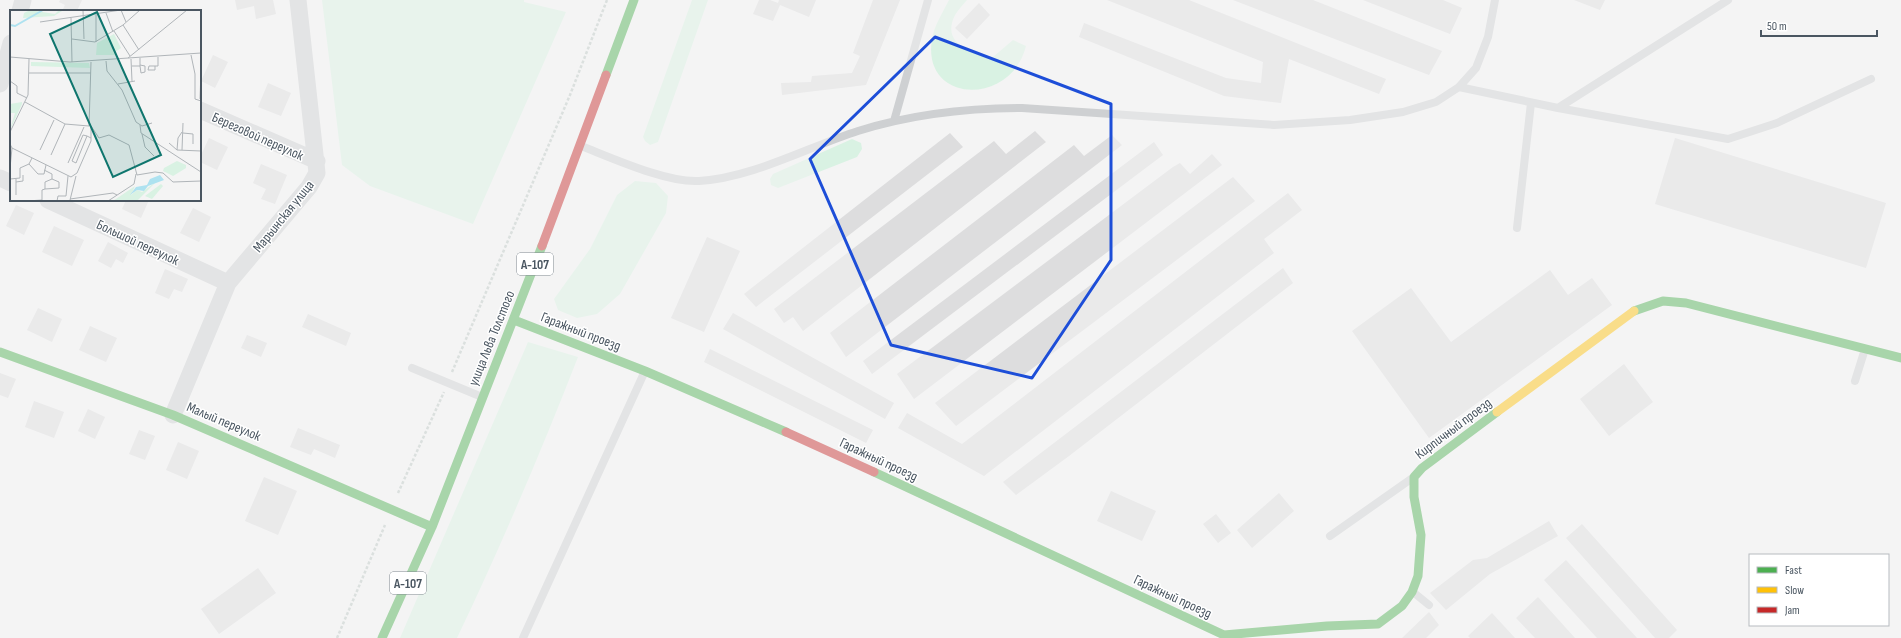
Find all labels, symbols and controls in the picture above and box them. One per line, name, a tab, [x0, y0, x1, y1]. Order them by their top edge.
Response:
inset map	[10, 10, 201, 201]
scale bar	[1761, 12, 1877, 38]
text: 50 m	[1767, 19, 1787, 34]
street label: Береговой переулок	[209, 109, 307, 164]
street label: Марьинская улица	[249, 177, 318, 256]
street label: Большой переулок	[94, 216, 182, 269]
road number: А-107	[517, 253, 553, 275]
street label: улица Льва Толстого	[465, 288, 518, 388]
street label: Гаражный проезд	[538, 308, 623, 355]
street label: Кирпичный проезд	[1412, 394, 1495, 463]
street label: Малый переулок	[184, 398, 264, 445]
street label: Гаражный проезд	[837, 434, 921, 485]
legend	[1749, 554, 1889, 626]
text: Fast	[1785, 563, 1802, 578]
street label: Гаражный проезд	[1131, 571, 1215, 622]
road number: А-107	[390, 572, 426, 594]
text: Slow	[1785, 583, 1804, 598]
text: Jam	[1784, 603, 1800, 618]

